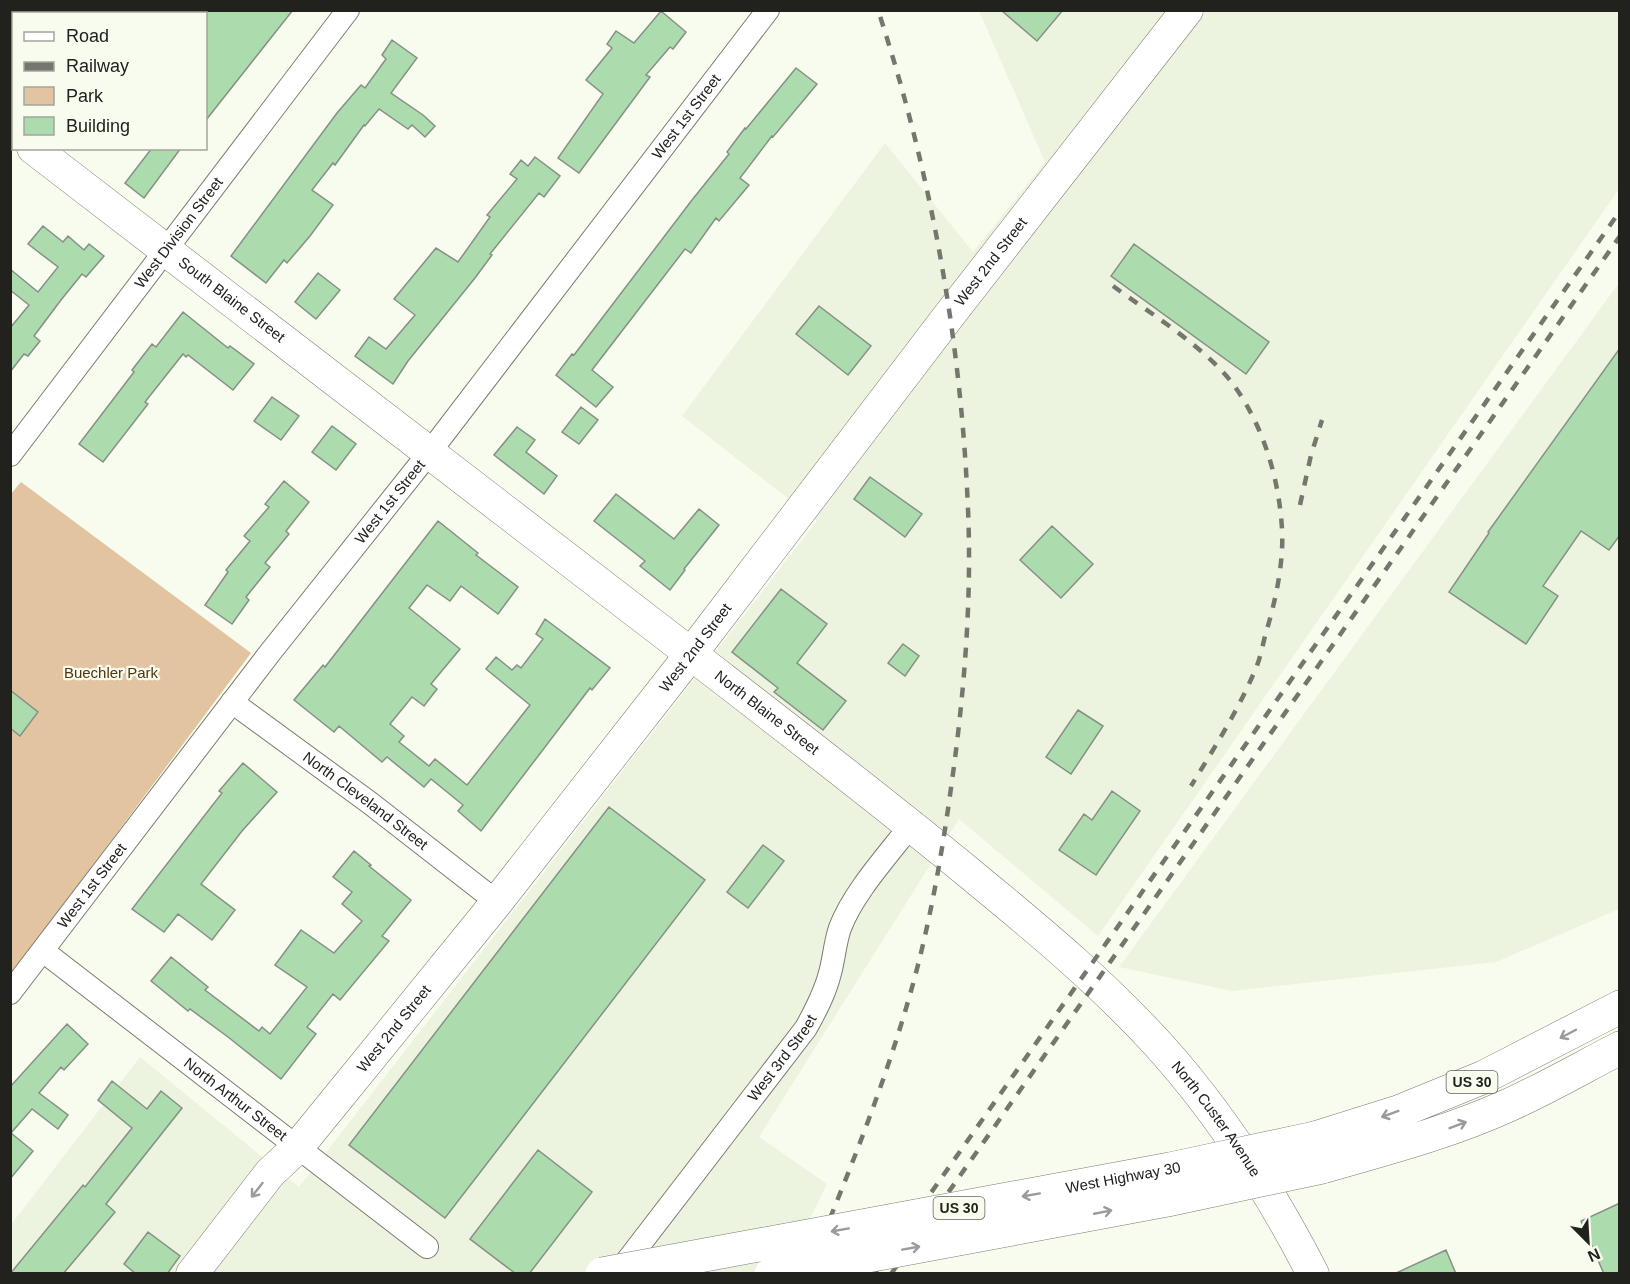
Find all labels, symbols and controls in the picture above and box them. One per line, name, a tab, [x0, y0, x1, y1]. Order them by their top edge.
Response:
legend	[12, 12, 207, 150]
text: Road	[66, 26, 109, 46]
text: Railway	[66, 56, 129, 76]
street label: West 1st Street	[648, 70, 724, 162]
text: Park	[66, 86, 104, 106]
text: Building	[66, 116, 130, 136]
street label: West Division Street	[131, 173, 226, 291]
street label: West 2nd Street	[951, 213, 1031, 309]
street label: South Blaine Street	[176, 253, 289, 346]
street label: West 1st Street	[351, 456, 429, 547]
street label: West 2nd Street	[656, 599, 735, 695]
park label: Buechler Park	[64, 664, 159, 681]
street label: North Blaine Street	[712, 667, 823, 758]
street label: North Cleveland Street	[300, 748, 432, 853]
street label: West 1st Street	[54, 839, 130, 931]
street label: West 2nd Street	[353, 981, 434, 1076]
street label: West 3rd Street	[744, 1011, 820, 1104]
one-way arrow	[1560, 1028, 1577, 1040]
street label: North Arthur Street	[181, 1054, 291, 1144]
street label: North Custer Avenue	[1169, 1057, 1264, 1180]
road number: US 30	[1446, 1071, 1498, 1093]
one-way arrow	[1382, 1110, 1400, 1121]
one-way arrow	[1449, 1119, 1467, 1130]
street label: West Highway 30	[1064, 1158, 1182, 1196]
one-way arrow	[250, 1182, 263, 1198]
one-way arrow	[1022, 1190, 1042, 1201]
road number: US 30	[934, 1197, 984, 1219]
one-way arrow	[1092, 1206, 1112, 1217]
north arrow	[1558, 1212, 1618, 1272]
one-way arrow	[830, 1225, 850, 1236]
one-way arrow	[900, 1242, 920, 1253]
text: N	[1585, 1245, 1603, 1265]

